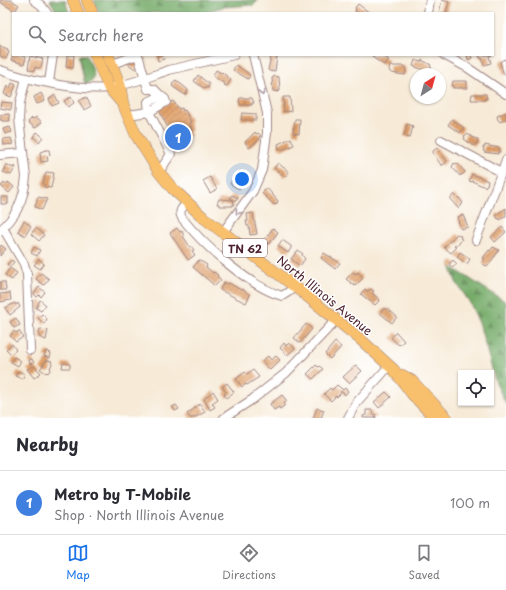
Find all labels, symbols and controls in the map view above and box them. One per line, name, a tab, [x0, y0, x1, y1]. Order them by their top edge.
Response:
search box	[12, 12, 494, 56]
icon: search	[26, 23, 48, 45]
text: Search here	[58, 23, 144, 46]
north arrow	[410, 68, 446, 104]
one-way arrow	[257, 89, 266, 96]
pin: 1	[165, 122, 191, 152]
your location	[232, 169, 252, 189]
one-way arrow	[236, 207, 243, 214]
road number: TN 62	[223, 239, 267, 257]
street label: North Illinois Avenue	[273, 251, 377, 339]
map controls	[458, 370, 494, 406]
button: locate	[458, 370, 494, 406]
text: Nearby	[16, 431, 78, 457]
text: Metro by T-Mobile	[54, 482, 191, 505]
text: 1	[26, 493, 32, 512]
text: 100 m	[450, 493, 490, 512]
text: Shop · North Illinois Avenue	[54, 505, 224, 524]
tab: Map	[66, 542, 90, 583]
tab: Directions	[222, 542, 276, 583]
tab: Saved	[408, 542, 440, 583]

